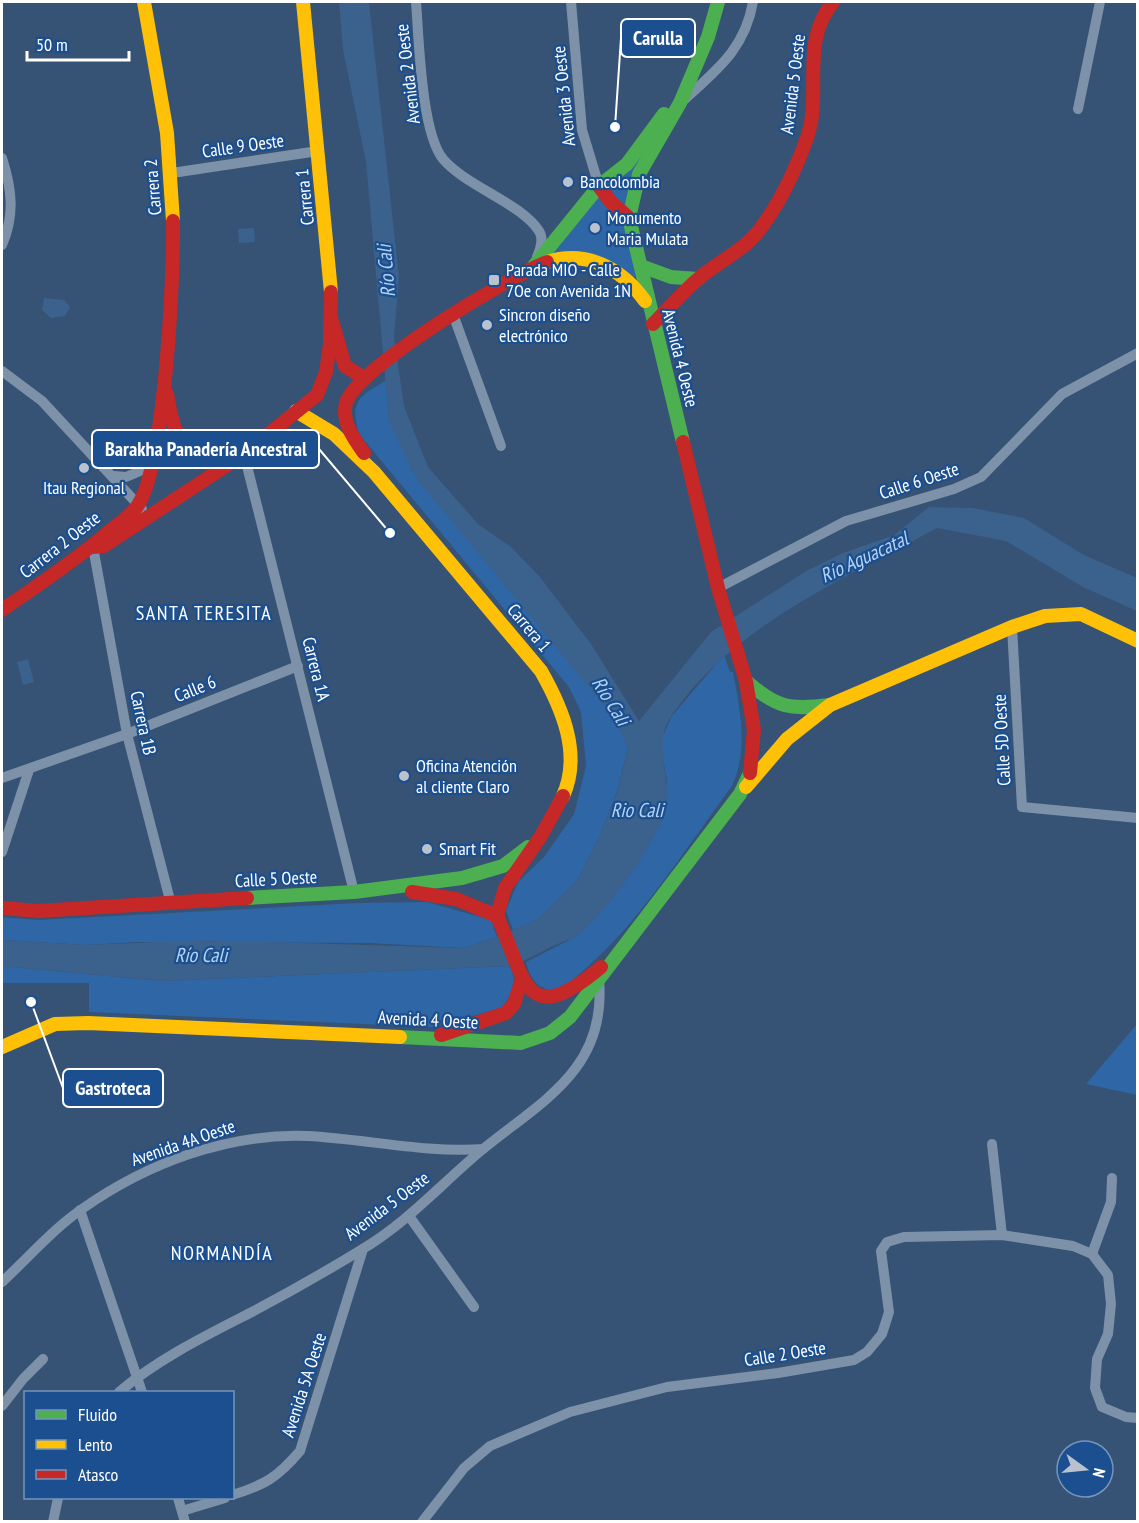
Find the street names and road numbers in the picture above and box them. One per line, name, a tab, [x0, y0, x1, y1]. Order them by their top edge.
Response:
street label: Avenida 2 Oeste	[390, 23, 425, 125]
street label: Avenida 5 Oeste	[775, 33, 810, 135]
street label: Avenida 3 Oeste	[547, 45, 580, 147]
street label: Calle 9 Oeste	[201, 128, 285, 163]
street label: Carrera 2	[139, 158, 166, 216]
street label: Carrera 1	[290, 168, 319, 226]
street label: Avenida 4 Oeste	[657, 306, 704, 409]
street label: Calle 6 Oeste	[876, 457, 962, 504]
street label: Carrera 2 Oeste	[15, 506, 105, 583]
street label: Carrera 1	[502, 599, 556, 657]
street label: Carrera 1A	[297, 635, 336, 704]
street label: Calle 6	[171, 670, 219, 707]
street label: Carrera 1B	[125, 689, 161, 757]
street label: Calle 5D Oeste	[988, 694, 1015, 786]
street label: Calle 5 Oeste	[234, 865, 318, 892]
street label: Avenida 4 Oeste	[377, 1005, 479, 1034]
street label: Avenida 4A Oeste	[128, 1114, 238, 1171]
street label: Avenida 5 Oeste	[340, 1166, 434, 1245]
street label: Avenida 5A Oeste	[276, 1330, 331, 1440]
street label: Calle 2 Oeste	[742, 1336, 827, 1371]

